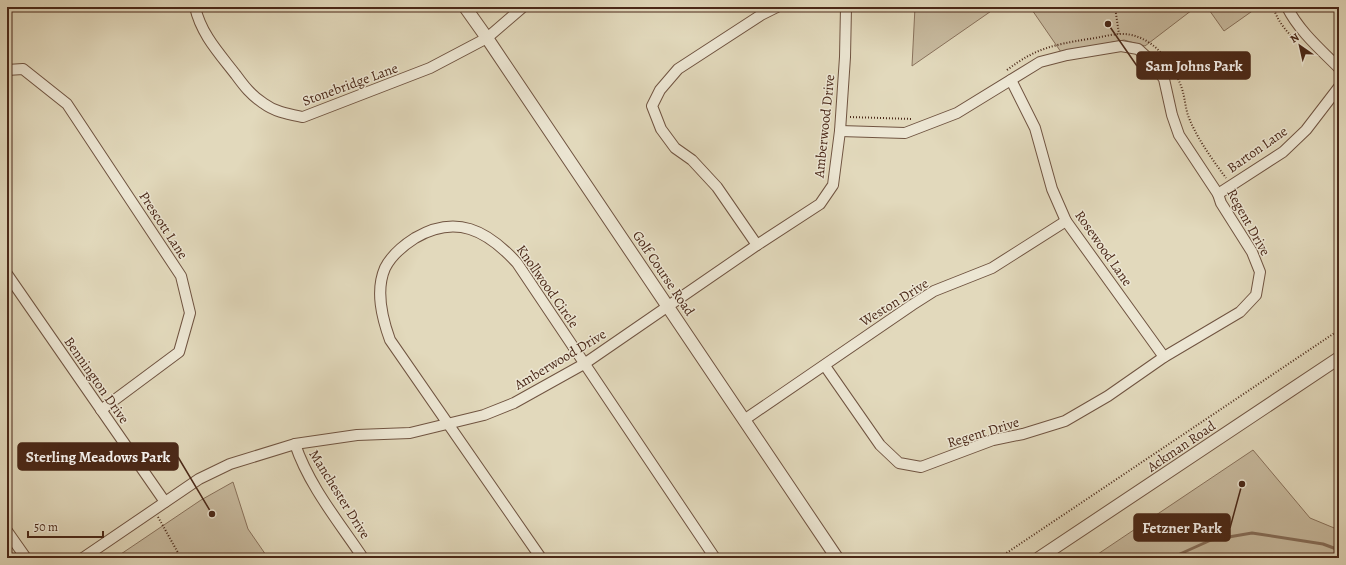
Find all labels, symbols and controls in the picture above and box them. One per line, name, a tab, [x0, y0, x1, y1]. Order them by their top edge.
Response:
north arrow	[1280, 26, 1320, 66]
text: N	[1287, 30, 1302, 47]
callout: Sam Johns Park	[1137, 52, 1250, 79]
text: Sam Johns Park	[1145, 56, 1243, 76]
street label: Stonebridge Lane	[300, 58, 401, 111]
street label: Amberwood Drive	[810, 73, 839, 180]
street label: Barton Lane	[1223, 122, 1291, 177]
street label: Regent Drive	[1222, 185, 1275, 259]
street label: Prescott Lane	[135, 188, 193, 263]
street label: Rosewood Lane	[1070, 207, 1137, 290]
street label: Golf Course Road	[628, 227, 699, 320]
street label: Knollwood Circle	[512, 241, 583, 332]
street label: Weston Drive	[856, 274, 932, 332]
street label: Amberwood Drive	[510, 325, 610, 395]
street label: Bennington Drive	[60, 333, 134, 427]
street label: Regent Drive	[945, 413, 1021, 452]
street label: Ackman Road	[1143, 416, 1220, 477]
callout: Sterling Meadows Park	[18, 443, 178, 470]
street label: Manchester Drive	[305, 446, 375, 542]
text: Sterling Meadows Park	[26, 447, 170, 467]
scale bar	[28, 513, 103, 539]
callout: Fetzner Park	[1134, 514, 1230, 541]
text: Fetzner Park	[1142, 518, 1222, 538]
text: 50 m	[34, 519, 58, 535]

